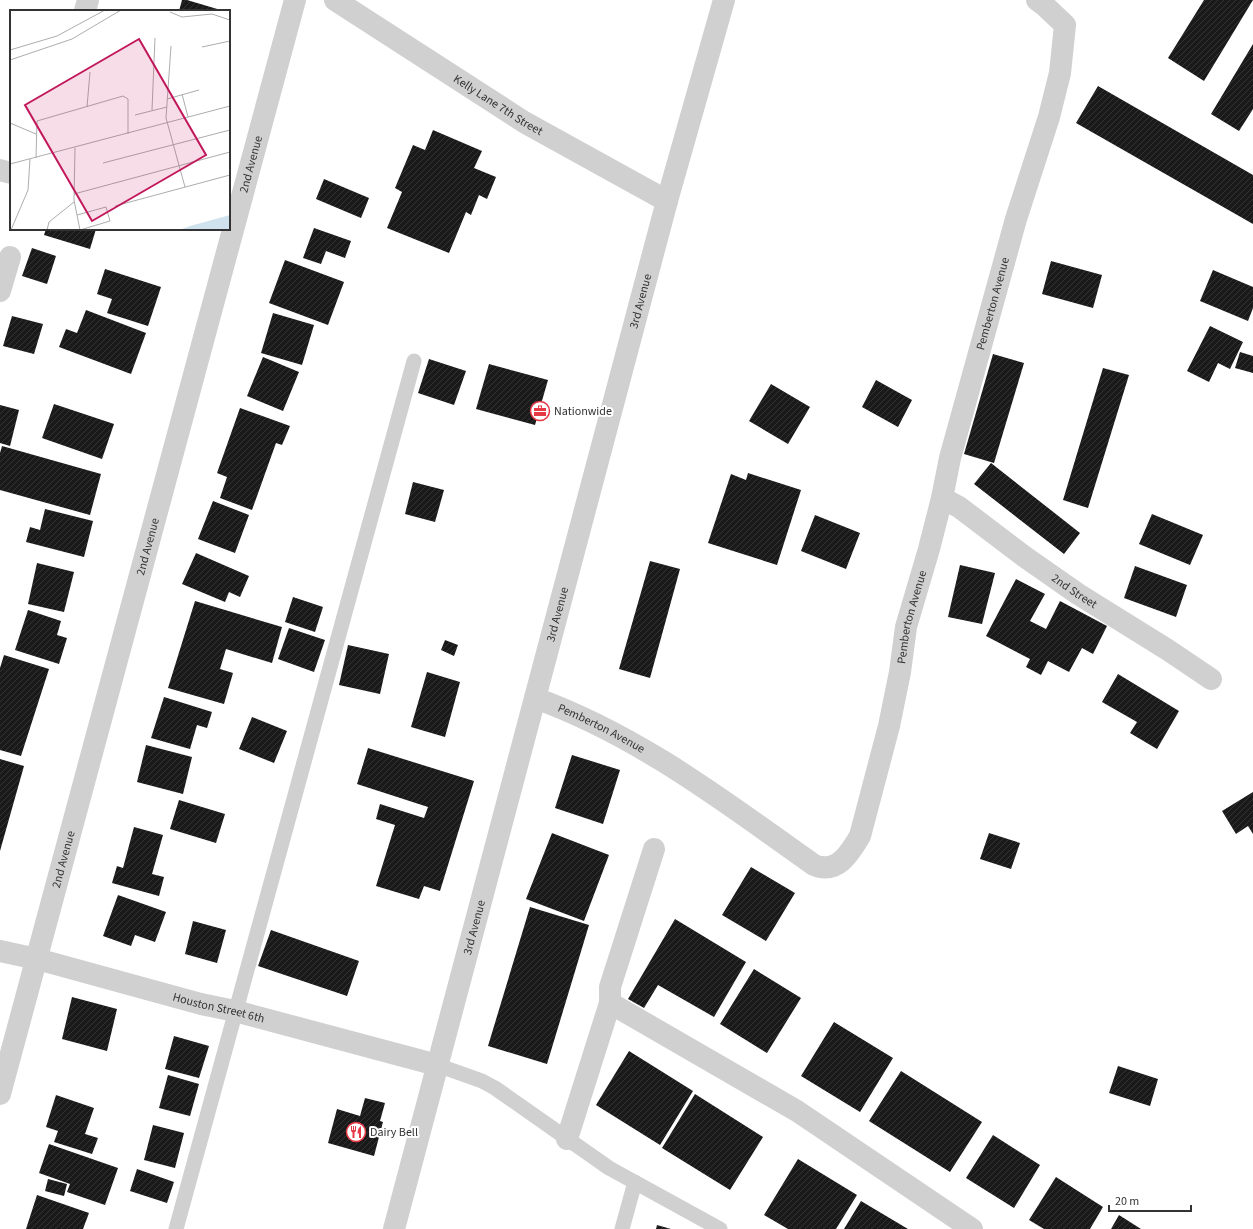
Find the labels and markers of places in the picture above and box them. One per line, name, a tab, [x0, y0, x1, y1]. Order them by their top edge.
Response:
office icon: Nationwide	[529, 400, 551, 422]
place label: Nationwide	[554, 403, 612, 420]
restaurant icon: Dairy Bell	[345, 1121, 367, 1143]
place label: Dairy Bell	[370, 1124, 418, 1141]

